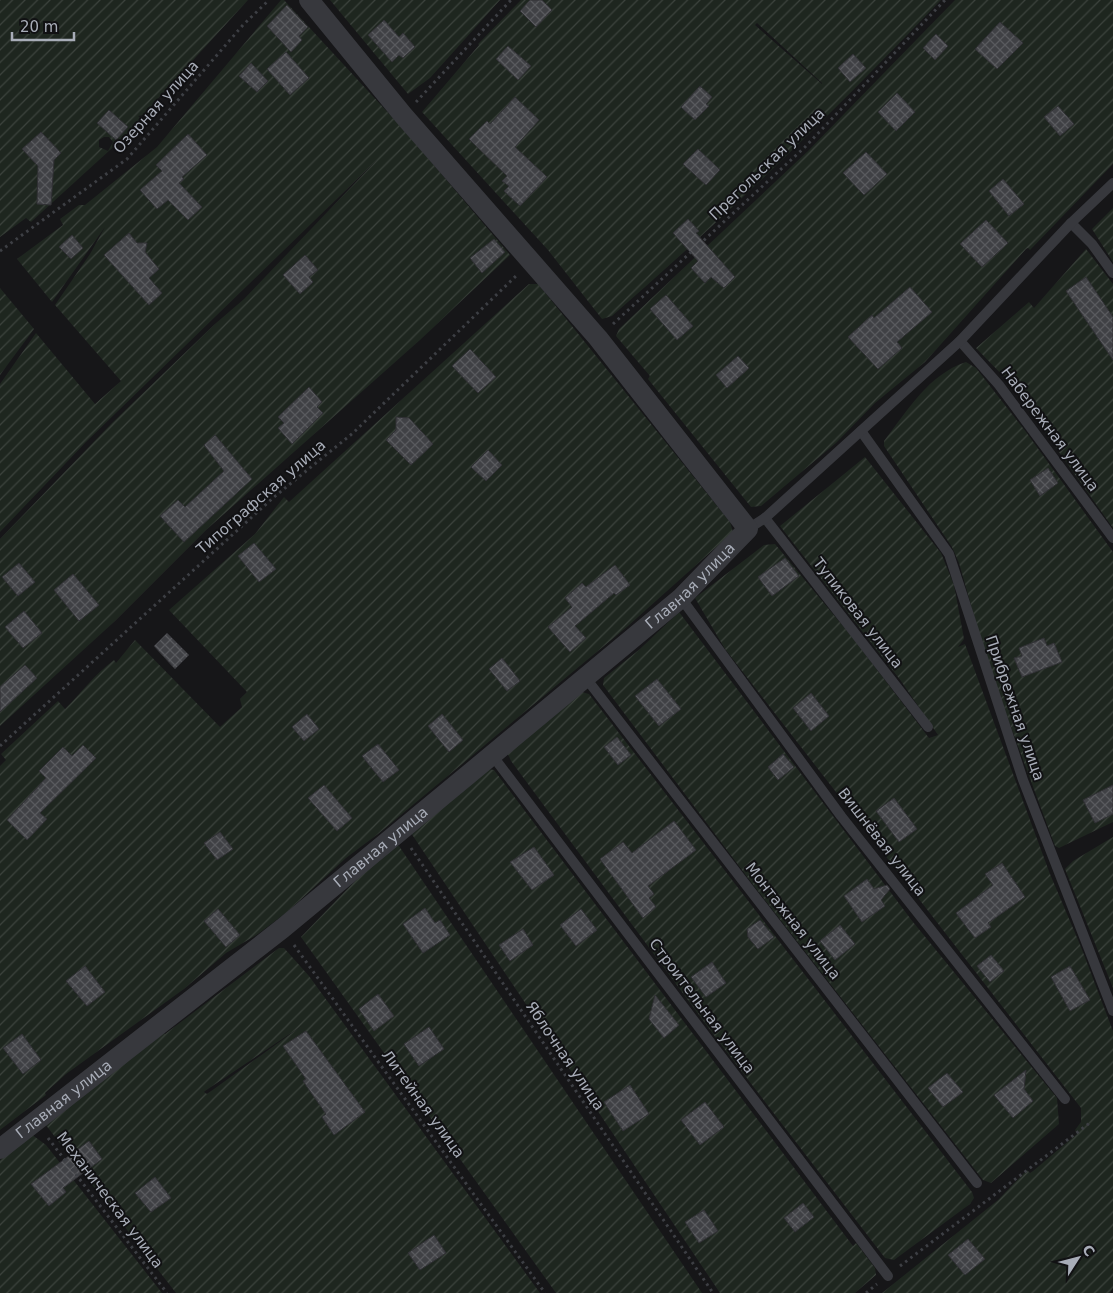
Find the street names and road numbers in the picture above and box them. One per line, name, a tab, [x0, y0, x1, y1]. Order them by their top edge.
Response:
street label: Озерная улица	[110, 57, 202, 157]
street label: Прегольская улица	[706, 104, 828, 224]
street label: Набережная улица	[997, 363, 1103, 495]
street label: Типографская улица	[192, 436, 329, 559]
street label: Главная улица	[642, 539, 739, 633]
street label: Тупиковая улица	[809, 553, 907, 672]
street label: Прибрежная улица	[982, 633, 1048, 783]
street label: Вишнёвая улица	[834, 784, 930, 900]
street label: Главная улица	[330, 803, 432, 891]
street label: Монтажная улица	[742, 859, 844, 983]
street label: Строительная улица	[645, 935, 759, 1077]
street label: Яблочная улица	[522, 998, 608, 1114]
street label: Литейная улица	[378, 1046, 468, 1162]
street label: Главная улица	[12, 1056, 116, 1142]
street label: Механическая улица	[53, 1128, 167, 1272]

